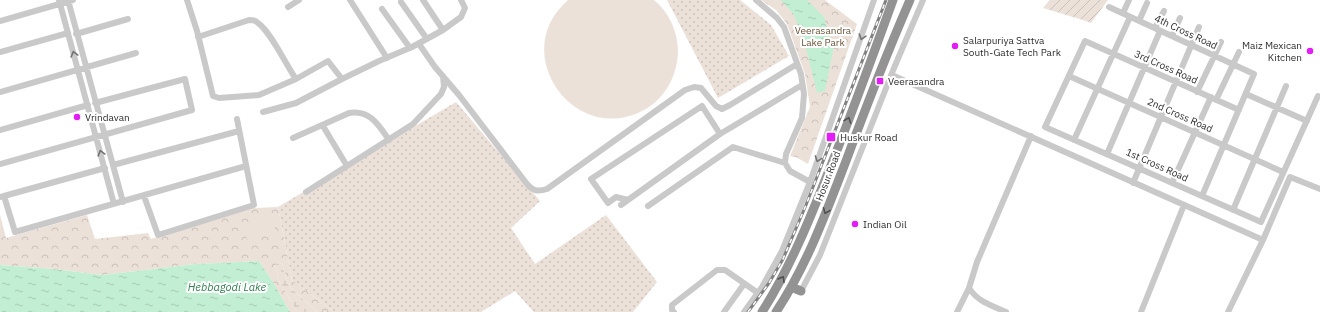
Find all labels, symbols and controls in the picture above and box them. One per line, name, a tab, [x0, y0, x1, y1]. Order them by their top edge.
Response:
street label: 4th Cross Road	[1152, 12, 1220, 52]
park label: Veerasandra Lake Park	[795, 24, 852, 49]
one-way arrow	[858, 33, 866, 40]
place label: Salarpuriya Sattva South-Gate Tech Park	[963, 34, 1062, 59]
place label: Maiz Mexican Kitchen	[1242, 39, 1302, 64]
marker: Salarpuriya Sattva South-Gate Tech Park	[950, 41, 960, 51]
marker: Maiz Mexican Kitchen	[1305, 46, 1315, 56]
street label: 3rd Cross Road	[1132, 47, 1200, 87]
one-way arrow	[70, 51, 79, 58]
place label: Veerasandra	[888, 75, 945, 88]
marker: Veerasandra	[875, 76, 885, 86]
street label: 2nd Cross Road	[1145, 95, 1215, 135]
place label: Vrindavan	[85, 111, 130, 124]
marker: Vrindavan	[72, 112, 82, 122]
one-way arrow	[844, 117, 852, 124]
marker: Huskur Road	[825, 131, 837, 143]
place label: Huskur Road	[840, 131, 898, 144]
street label: 1st Cross Road	[1124, 145, 1190, 185]
street label: Hosur Road	[813, 149, 843, 203]
one-way arrow	[97, 150, 105, 156]
one-way arrow	[815, 156, 823, 163]
one-way arrow	[823, 208, 831, 215]
place label: Indian Oil	[863, 218, 907, 231]
marker: Indian Oil	[850, 219, 860, 229]
one-way arrow	[777, 276, 785, 283]
water label: Hebbagodi Lake	[188, 280, 267, 294]

